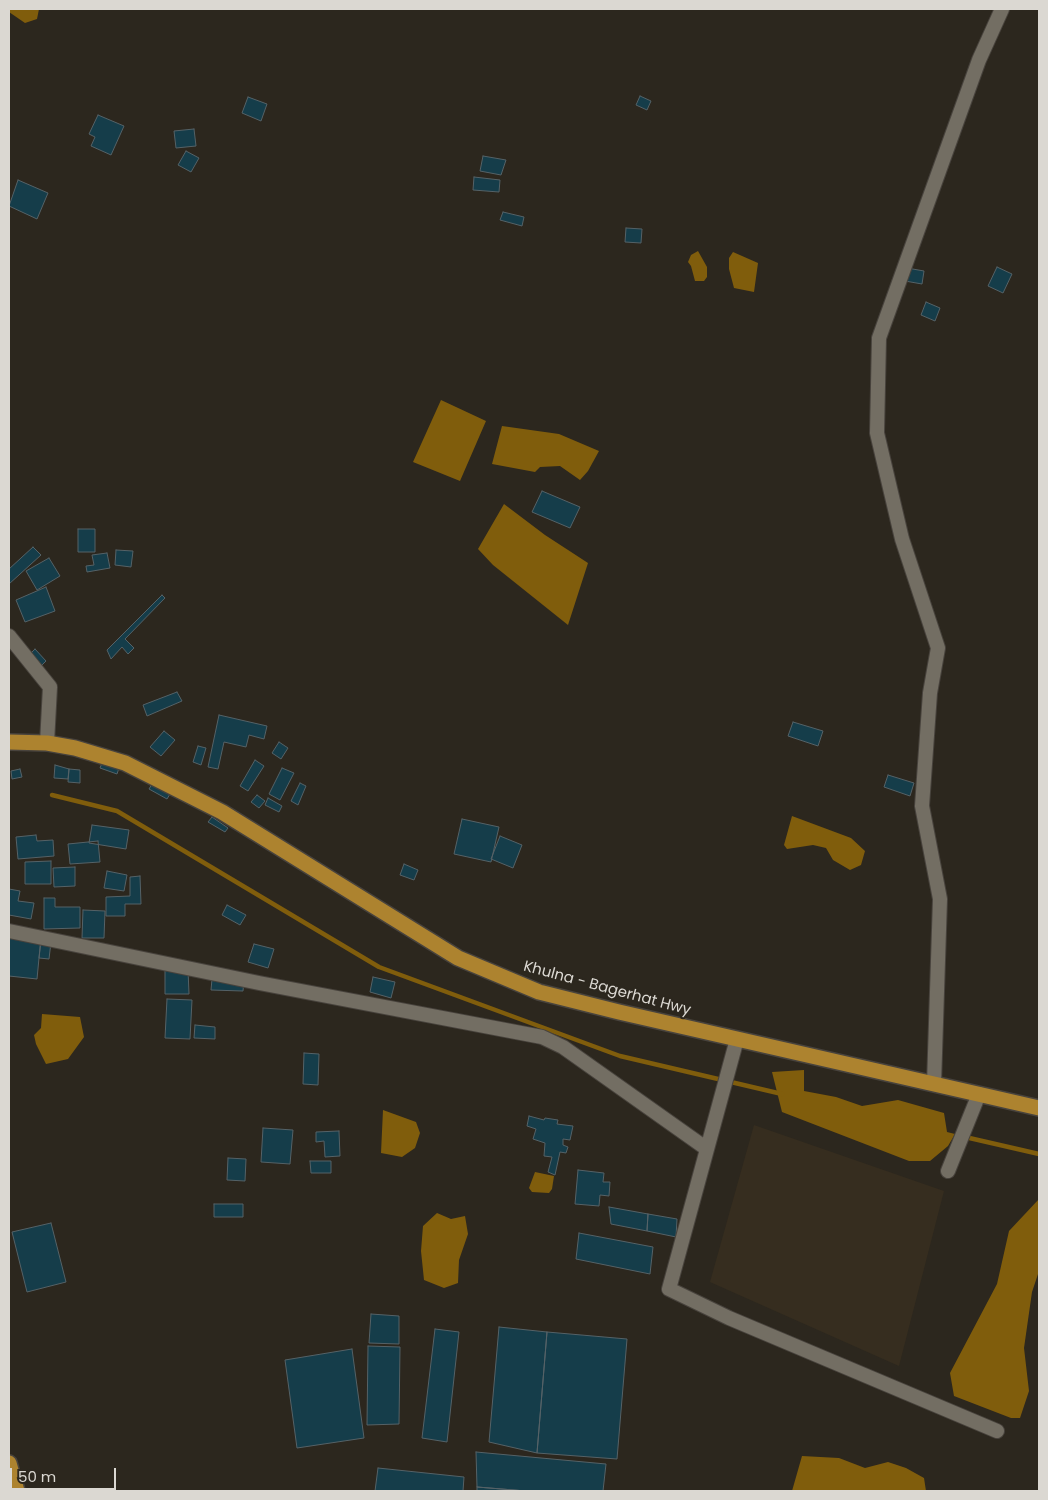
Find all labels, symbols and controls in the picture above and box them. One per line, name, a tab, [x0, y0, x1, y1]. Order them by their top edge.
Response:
street label: Khulna - Bagerhat Hwy	[521, 958, 693, 1020]
scale bar	[12, 1458, 119, 1490]
text: 50 m	[18, 1466, 56, 1487]

